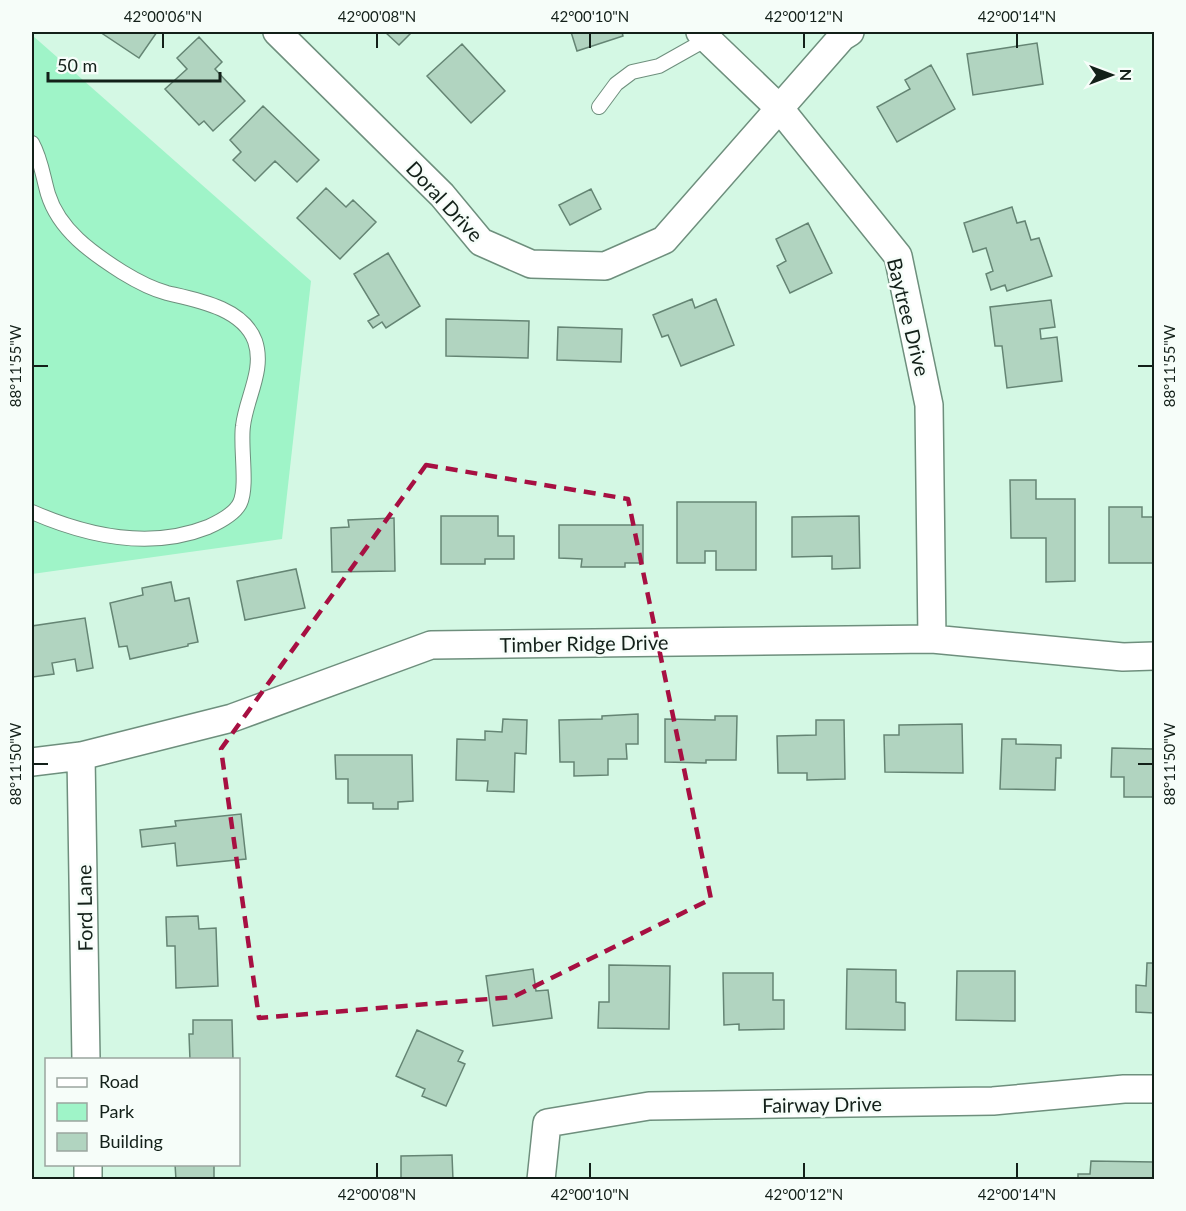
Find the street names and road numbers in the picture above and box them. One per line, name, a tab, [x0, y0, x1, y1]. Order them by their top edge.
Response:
street label: Doral Drive	[402, 156, 488, 246]
street label: Baytree Drive	[883, 256, 935, 378]
street label: Timber Ridge Drive	[499, 630, 669, 656]
street label: Ford Lane	[71, 864, 97, 952]
street label: Fairway Drive	[762, 1091, 882, 1117]

